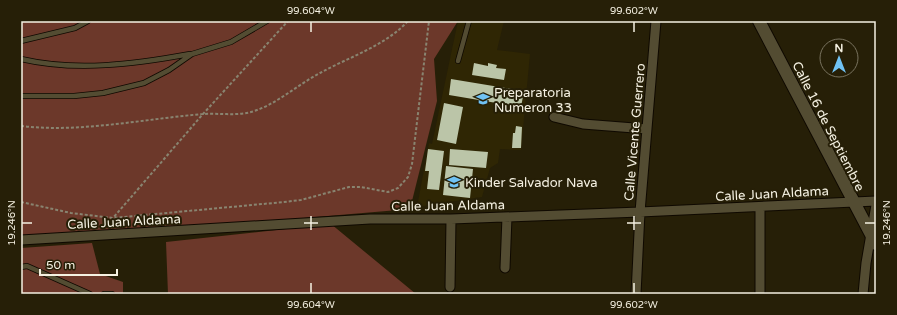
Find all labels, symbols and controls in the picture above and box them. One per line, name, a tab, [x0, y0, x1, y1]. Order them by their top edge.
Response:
text: 99.604°W	[287, 5, 335, 17]
text: 99.602°W	[610, 5, 658, 17]
north arrow	[819, 38, 859, 78]
text: N	[835, 42, 843, 55]
street label: Calle 16 de Septiembre	[788, 59, 868, 194]
street label: Calle Vicente Guerrero	[621, 62, 649, 202]
place label: Preparatoria Numeron 33	[494, 85, 572, 116]
school or university icon: Preparatoria Numeron 33	[475, 91, 491, 107]
school or university icon: Kinder Salvador Nava	[446, 174, 462, 190]
place label: Kinder Salvador Nava	[465, 175, 598, 191]
street label: Calle Juan Aldama	[715, 183, 829, 205]
street label: Calle Juan Aldama	[391, 197, 505, 215]
text: 19.246°N	[6, 200, 18, 246]
text: 19.246°N	[881, 200, 893, 246]
street label: Calle Juan Aldama	[67, 211, 181, 233]
scale bar	[40, 251, 117, 277]
text: 50 m	[46, 258, 75, 272]
text: 99.604°W	[287, 299, 335, 311]
text: 99.602°W	[610, 299, 658, 311]

